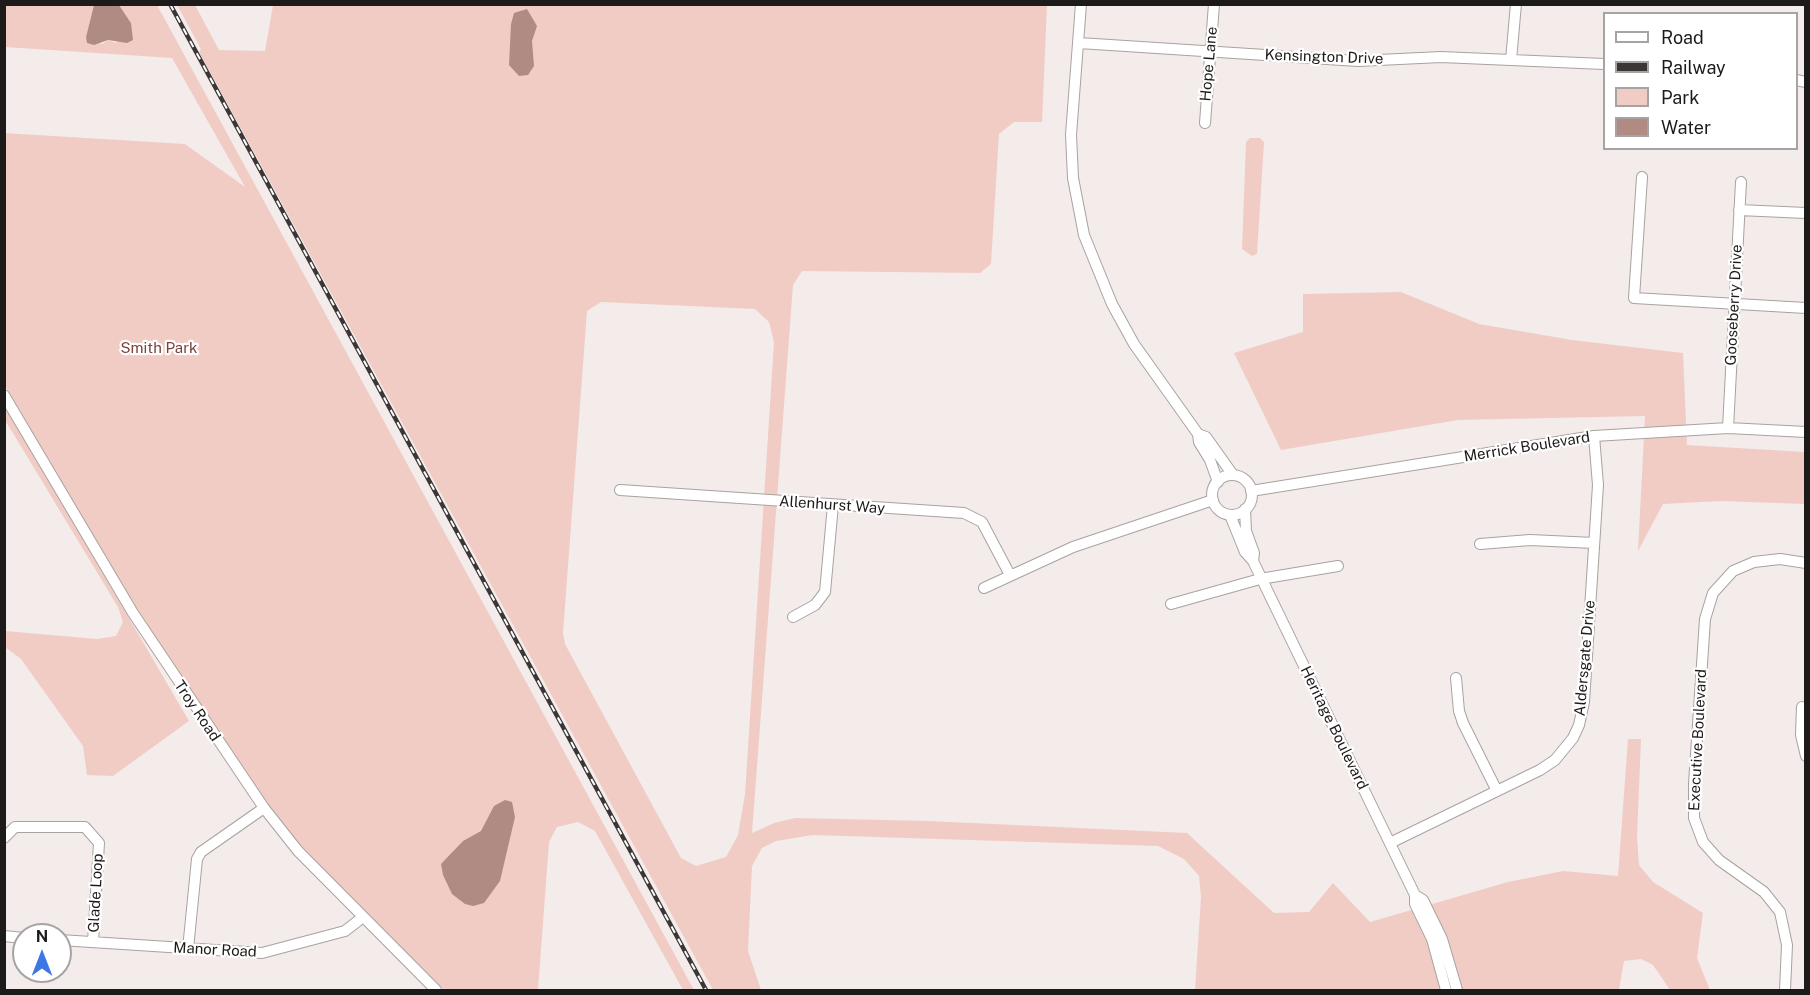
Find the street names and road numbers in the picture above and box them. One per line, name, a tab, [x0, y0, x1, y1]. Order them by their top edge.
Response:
street label: Hope Lane	[1197, 26, 1221, 102]
street label: Kensington Drive	[1264, 46, 1384, 68]
street label: Gooseberry Drive	[1722, 244, 1746, 366]
street label: Merrick Boulevard	[1463, 428, 1591, 466]
street label: Allenhurst Way	[778, 492, 886, 518]
street label: Aldersgate Drive	[1571, 599, 1599, 717]
street label: Heritage Boulevard	[1296, 663, 1372, 793]
street label: Executive Boulevard	[1685, 669, 1711, 811]
street label: Troy Road	[170, 677, 224, 745]
street label: Glade Loop	[85, 853, 107, 933]
street label: Manor Road	[173, 939, 257, 961]

